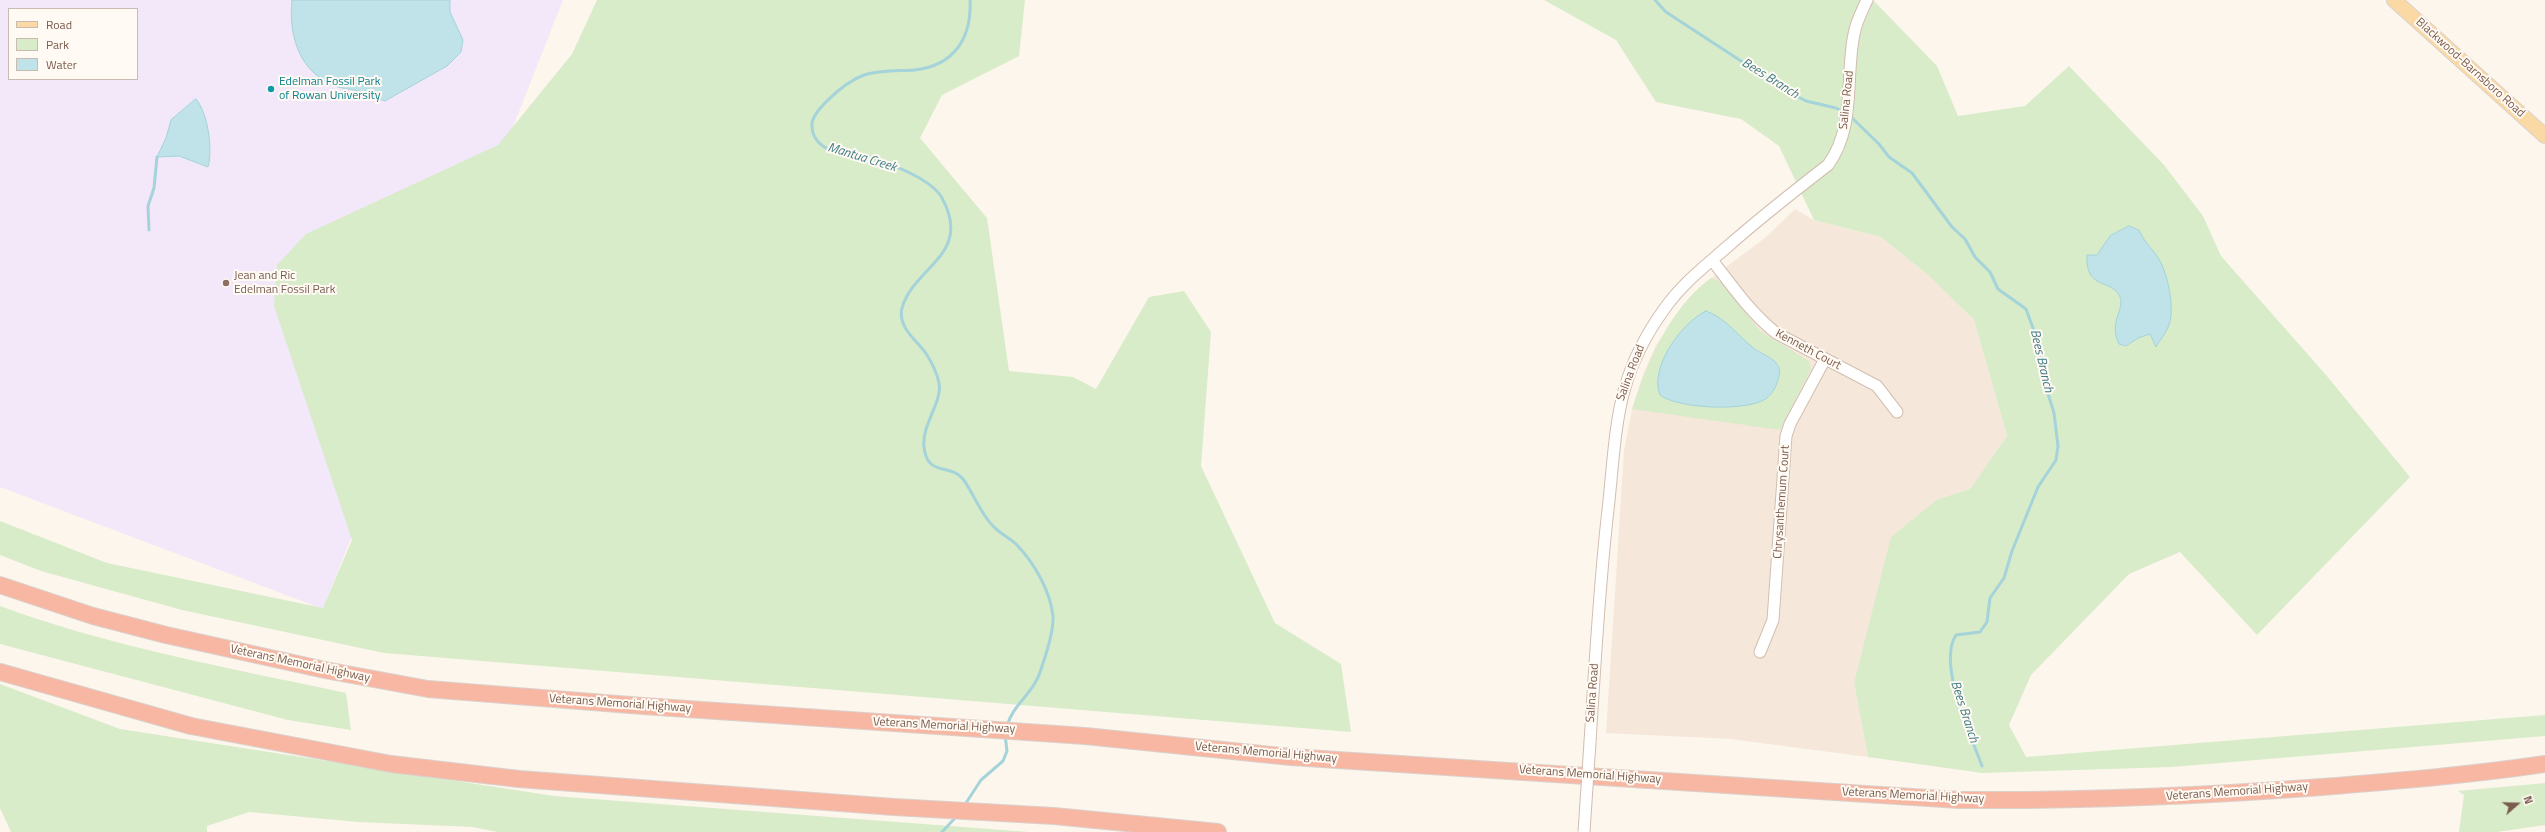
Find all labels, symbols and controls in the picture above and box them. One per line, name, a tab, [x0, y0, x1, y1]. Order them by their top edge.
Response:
legend	[8, 8, 138, 80]
text: Road	[46, 15, 72, 34]
street label: Blackwood-Barnsboro Road	[2413, 15, 2527, 121]
text: Park	[46, 35, 69, 54]
text: Water	[46, 55, 77, 74]
water label: Bees Branch	[1739, 55, 1801, 103]
street label: Salina Road	[1837, 70, 1857, 130]
place label: Edelman Fossil Park of Rowan University	[279, 75, 381, 103]
marker: Edelman Fossil Park of Rowan University	[266, 84, 276, 94]
water label: Mantua Creek	[826, 140, 898, 176]
place label: Jean and Ric Edelman Fossil Park	[234, 269, 335, 297]
marker: Jean and Ric Edelman Fossil Park	[221, 278, 231, 288]
street label: Kenneth Court	[1773, 327, 1843, 373]
water label: Bees Branch	[2026, 328, 2056, 394]
street label: Salina Road	[1614, 343, 1648, 403]
street label: Chrysanthemum Court	[1771, 445, 1793, 559]
street label: Veterans Memorial Highway	[229, 642, 371, 686]
street label: Salina Road	[1584, 663, 1602, 723]
water label: Bees Branch	[1947, 679, 1981, 745]
street label: Veterans Memorial Highway	[548, 692, 692, 716]
street label: Veterans Memorial Highway	[872, 715, 1016, 737]
street label: Veterans Memorial Highway	[1194, 740, 1338, 766]
street label: Veterans Memorial Highway	[1518, 763, 1662, 787]
street label: Veterans Memorial Highway	[2165, 780, 2309, 804]
north arrow	[2497, 784, 2537, 824]
street label: Veterans Memorial Highway	[1841, 785, 1985, 807]
text: N	[2519, 794, 2537, 806]

